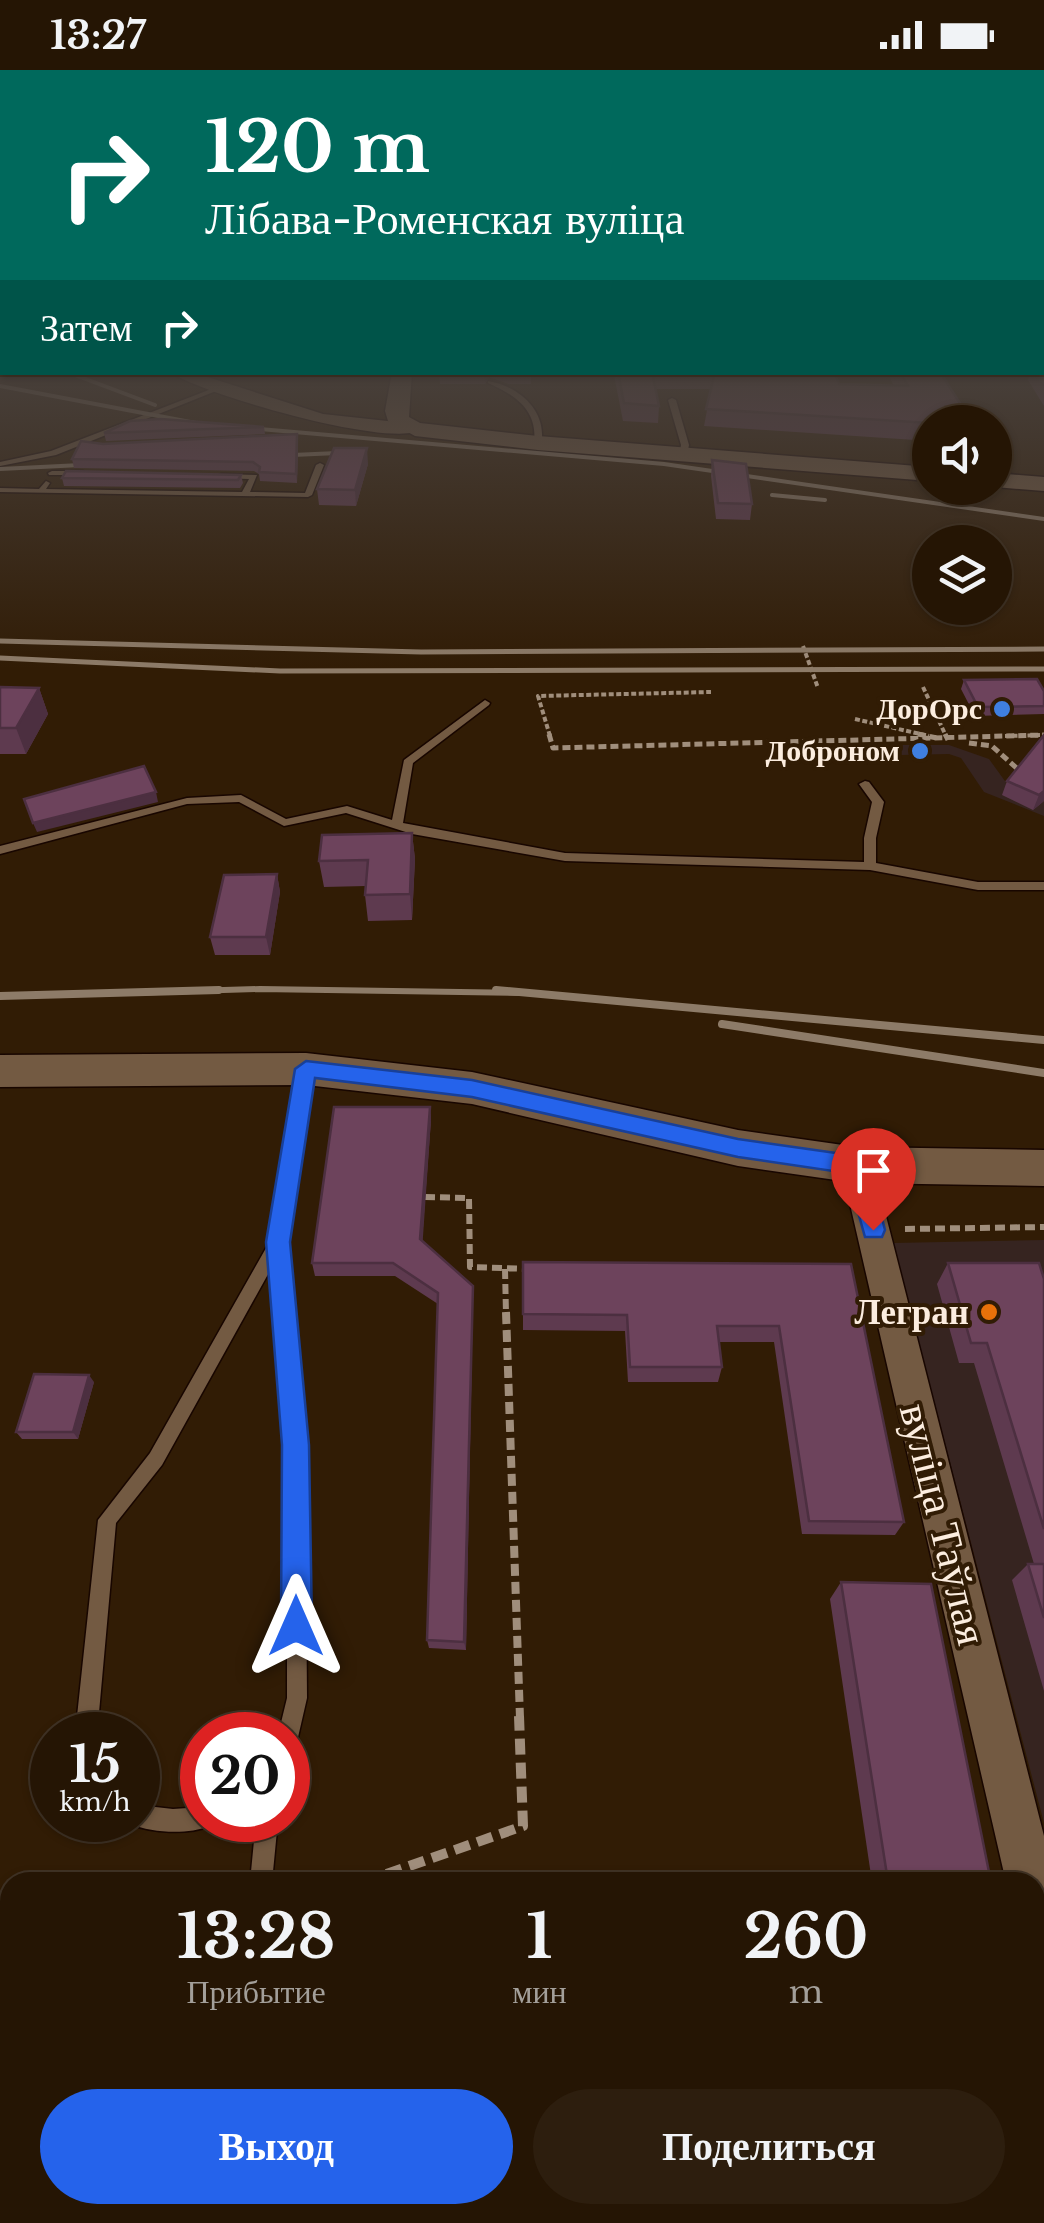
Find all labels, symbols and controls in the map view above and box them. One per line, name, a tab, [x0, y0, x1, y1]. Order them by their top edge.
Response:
text: 13:27	[50, 12, 146, 59]
text: 120 m	[205, 104, 430, 191]
icon: right	[40, 110, 170, 240]
text: Лібава-Роменская вуліца	[205, 190, 684, 246]
icon: right	[152, 300, 207, 355]
text: Затем	[40, 304, 132, 351]
map controls	[912, 405, 1012, 625]
button: sound	[912, 405, 1012, 505]
button: layers	[912, 525, 1012, 625]
place label: ДорОрс	[876, 690, 982, 727]
marker: ДорОрс	[991, 698, 1013, 720]
place label: Доброном	[766, 732, 900, 769]
marker: Доброном	[909, 740, 931, 762]
pin	[831, 1128, 916, 1231]
icon: arrive	[846, 1143, 901, 1198]
place label: Легран	[855, 1290, 969, 1333]
marker: Легран	[978, 1301, 1000, 1323]
street label: вуліца Таўлая	[889, 1398, 999, 1650]
position arrow	[244, 1574, 348, 1678]
speed limit sign: 20	[180, 1712, 310, 1842]
text: 15	[69, 1733, 121, 1796]
text: km/h	[60, 1787, 130, 1818]
text: 13:28	[177, 1900, 335, 1974]
text: 1	[526, 1900, 552, 1974]
text: 260	[743, 1900, 868, 1974]
text: Прибытие	[186, 1972, 326, 2012]
text: мин	[512, 1972, 567, 2012]
text: m	[789, 1972, 823, 2012]
button: Выход	[40, 2089, 513, 2204]
button: Поделиться	[533, 2089, 1005, 2204]

